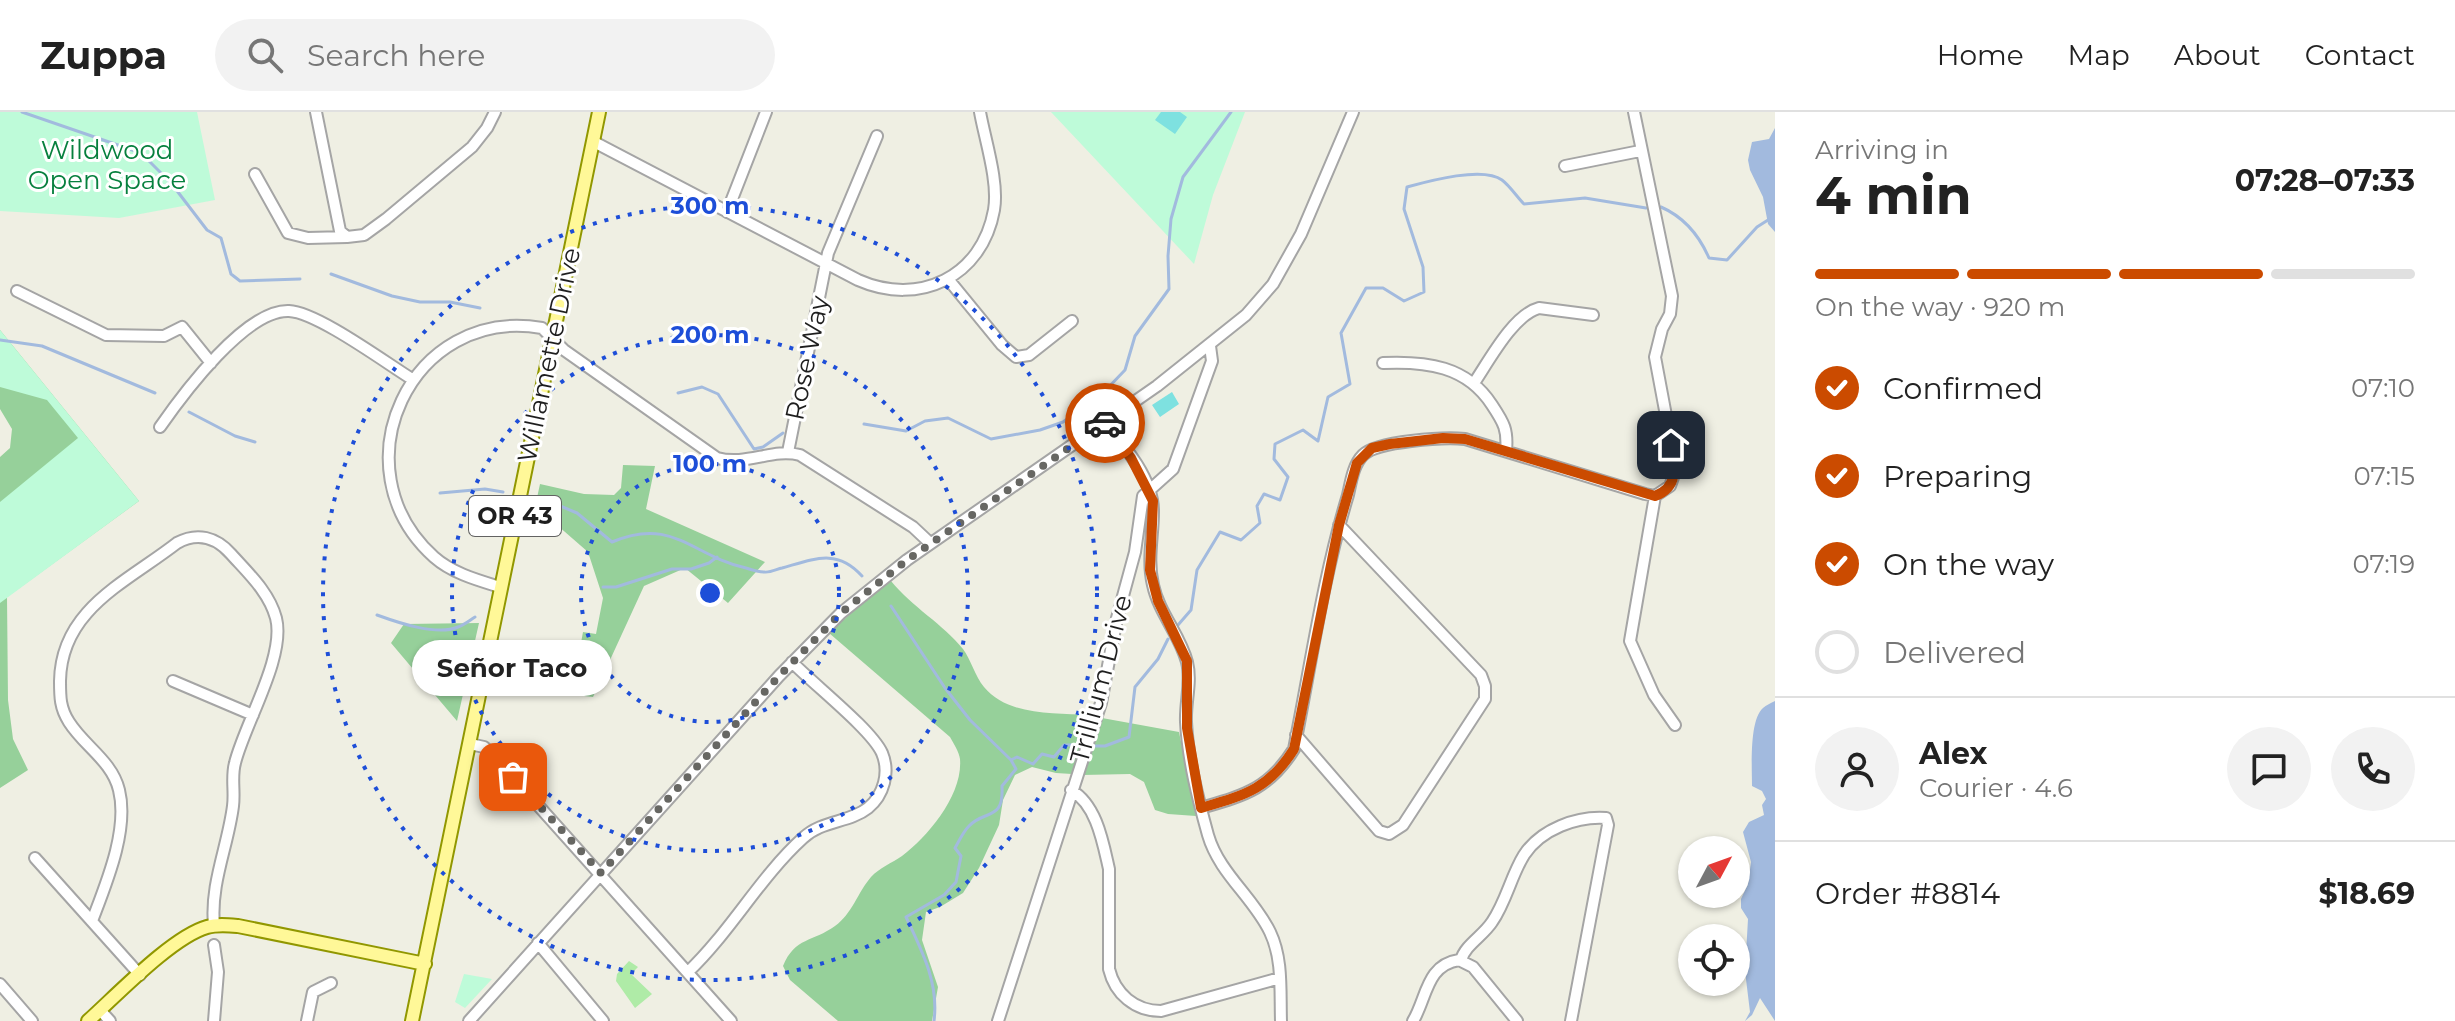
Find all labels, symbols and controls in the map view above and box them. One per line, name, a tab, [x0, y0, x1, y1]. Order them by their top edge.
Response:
search box	[215, 19, 775, 91]
text: Zuppa	[40, 32, 167, 79]
icon: search	[243, 33, 287, 77]
text: Search here	[307, 37, 485, 74]
text: Home	[1937, 38, 2024, 72]
text: Map	[2068, 38, 2130, 72]
text: About	[2174, 38, 2261, 72]
text: Contact	[2305, 38, 2415, 72]
park label: Wildwood Open Space	[28, 134, 186, 196]
text: Arriving in	[1815, 134, 1949, 166]
text: 07:28–07:33	[2235, 162, 2415, 199]
text: 4 min	[1815, 164, 1972, 227]
text: 300 m	[670, 191, 749, 220]
street label: Willamette Drive	[511, 245, 587, 465]
text: On the way · 920 m	[1815, 291, 2065, 323]
street label: Rose Way	[778, 292, 836, 423]
text: 200 m	[671, 320, 749, 349]
icon: check	[1815, 366, 1859, 410]
text: Confirmed	[1883, 370, 2043, 407]
text: 07:10	[2351, 372, 2415, 404]
courier	[1065, 383, 1145, 463]
icon: car	[1083, 401, 1127, 445]
pin	[1637, 411, 1705, 479]
icon: home	[1649, 423, 1693, 467]
text: 100 m	[673, 449, 747, 478]
icon: check	[1815, 454, 1859, 498]
text: Preparing	[1883, 458, 2032, 495]
text: 07:15	[2354, 460, 2415, 492]
road number: OR 43	[469, 496, 561, 536]
icon: check	[1815, 542, 1859, 586]
text: On the way	[1883, 546, 2054, 583]
text: 07:19	[2352, 548, 2415, 580]
centre of rings	[696, 579, 724, 607]
street label: Trillium Drive	[1063, 591, 1139, 767]
text: Delivered	[1883, 634, 2026, 671]
callout: Señor Taco	[413, 641, 613, 697]
text: Señor Taco	[437, 652, 587, 684]
button: person	[1815, 727, 1899, 811]
button: chat	[2227, 727, 2311, 811]
button: phone	[2331, 727, 2415, 811]
text: Alex	[1919, 735, 1987, 772]
pin	[479, 743, 547, 811]
icon: bag	[491, 755, 535, 799]
text: Courier · 4.6	[1919, 772, 2073, 804]
north arrow	[1678, 836, 1750, 908]
map controls	[1678, 836, 1750, 996]
text: Order #8814	[1815, 875, 2000, 912]
text: $18.69	[2319, 875, 2415, 912]
button: locate	[1678, 924, 1750, 996]

